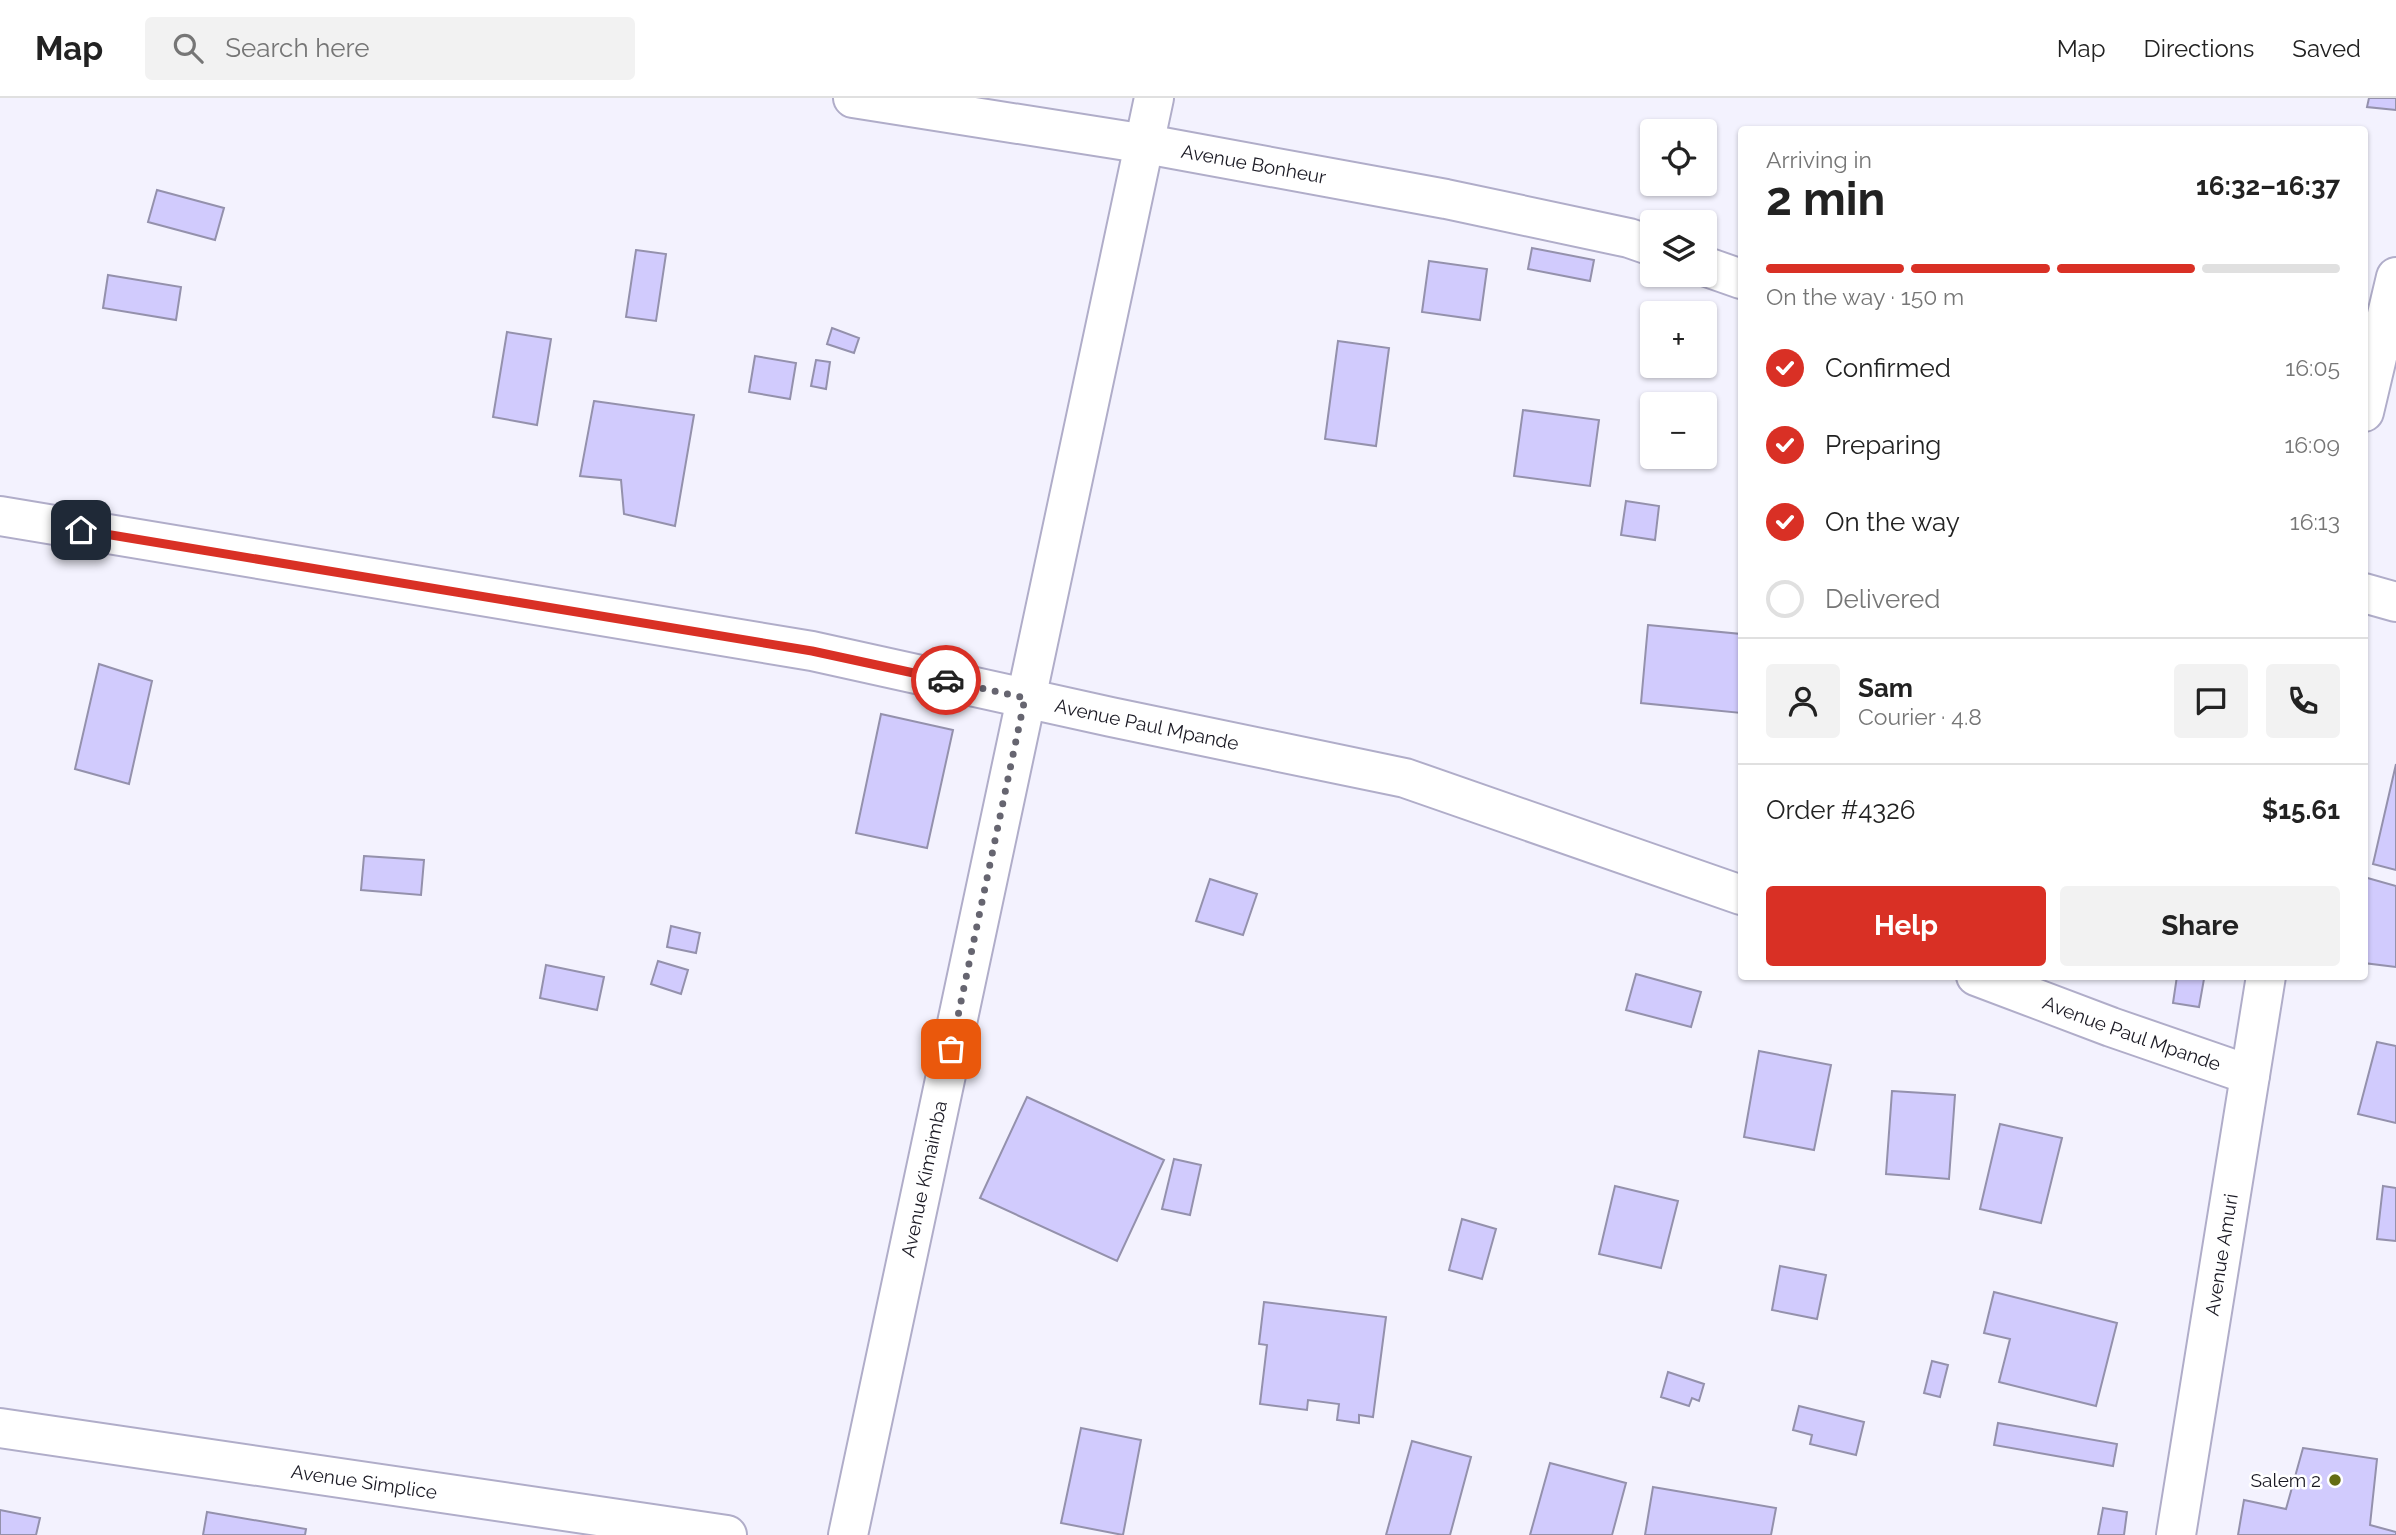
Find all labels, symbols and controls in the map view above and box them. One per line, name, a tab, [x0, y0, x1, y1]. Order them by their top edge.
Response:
search box	[145, 17, 635, 80]
text: Map	[35, 29, 103, 68]
icon: search	[169, 29, 207, 67]
text: Search here	[225, 33, 370, 63]
text: Map	[2057, 34, 2106, 63]
text: Directions	[2144, 34, 2254, 63]
text: Saved	[2292, 34, 2361, 63]
map controls	[1640, 119, 1717, 469]
button: locate	[1640, 119, 1717, 196]
street label: Avenue Bonheur	[1179, 140, 1328, 188]
text: Arriving in	[1766, 146, 1872, 173]
text: 16:32–16:37	[2196, 171, 2340, 201]
text: 2 min	[1766, 172, 1885, 226]
button: layers	[1640, 210, 1717, 287]
text: On the way · 150 m	[1766, 283, 1964, 310]
button: +	[1640, 301, 1717, 378]
icon: check	[1766, 349, 1804, 387]
text: Confirmed	[1825, 353, 1951, 383]
text: 16:05	[2285, 354, 2340, 381]
button: −	[1640, 392, 1717, 469]
icon: check	[1766, 426, 1804, 464]
text: Preparing	[1825, 430, 1941, 460]
text: 16:09	[2284, 431, 2340, 458]
pin	[51, 500, 111, 560]
icon: check	[1766, 503, 1804, 541]
text: On the way	[1825, 507, 1960, 537]
text: 16:13	[2290, 508, 2340, 535]
icon: home	[62, 511, 100, 549]
text: Delivered	[1825, 584, 1940, 614]
courier	[911, 645, 981, 715]
icon: car	[927, 661, 965, 699]
button: person	[1766, 664, 1840, 738]
button: chat	[2174, 664, 2248, 738]
button: phone	[2266, 664, 2340, 738]
text: Sam	[1858, 673, 1913, 703]
street label: Avenue Paul Mpande	[1053, 694, 1241, 754]
text: Courier · 4.8	[1858, 703, 1982, 730]
text: Order #4326	[1766, 795, 1915, 825]
text: $15.61	[2262, 795, 2340, 825]
button: Help	[1766, 886, 2046, 966]
button: Share	[2060, 886, 2340, 966]
street label: Avenue Paul Mpande	[2040, 991, 2224, 1075]
pin	[921, 1019, 981, 1079]
icon: bag	[932, 1030, 970, 1068]
street label: Avenue Kimaimba	[896, 1099, 951, 1259]
street label: Avenue Amuri	[2200, 1192, 2242, 1317]
street label: Avenue Simplice	[290, 1460, 439, 1503]
place label: Salem 2	[2251, 1469, 2321, 1491]
marker: Salem 2	[2327, 1472, 2343, 1488]

